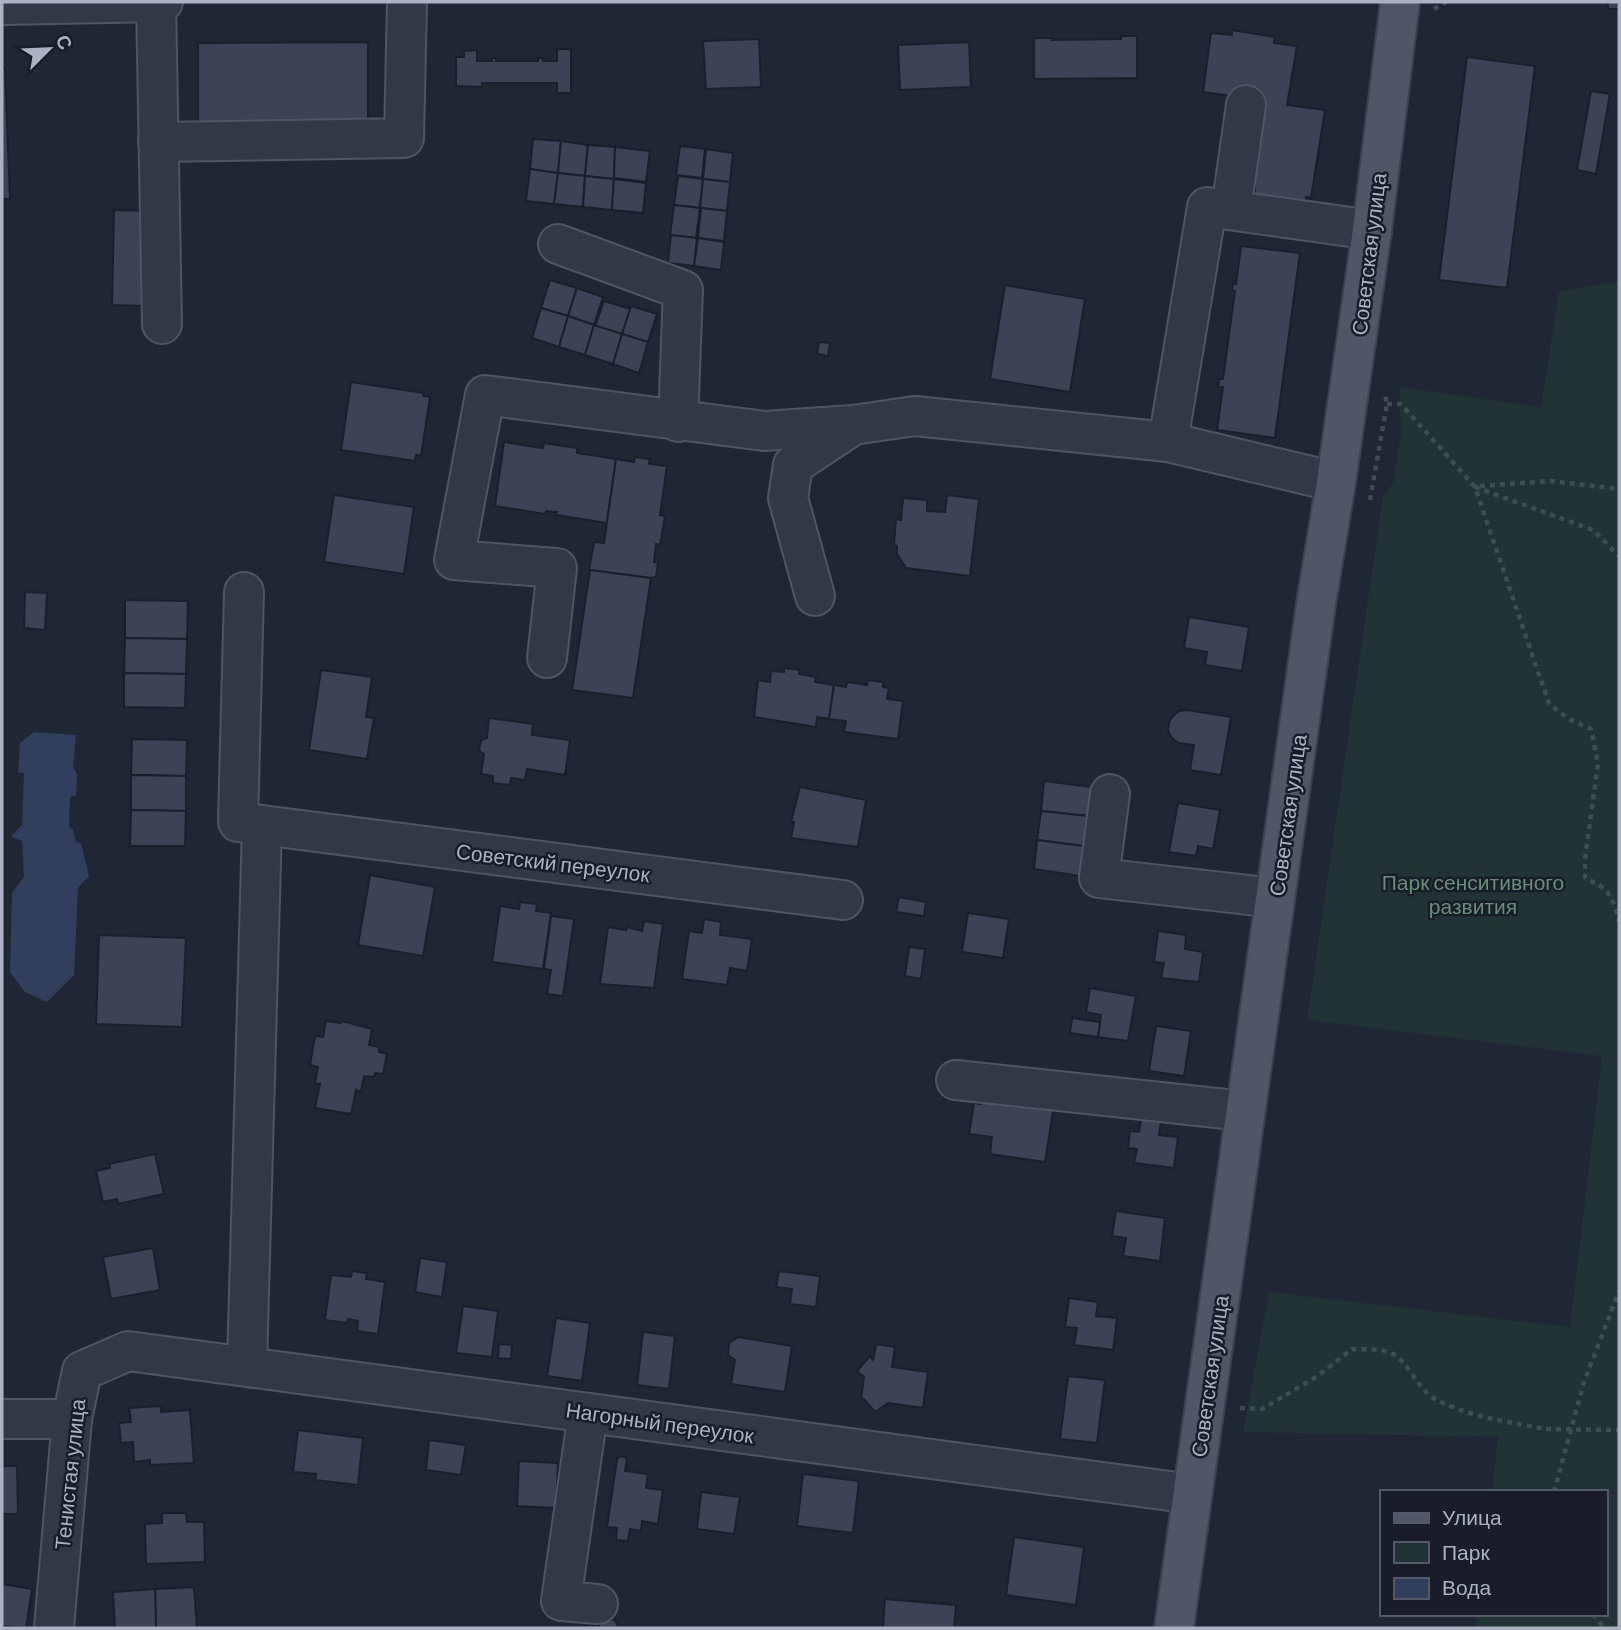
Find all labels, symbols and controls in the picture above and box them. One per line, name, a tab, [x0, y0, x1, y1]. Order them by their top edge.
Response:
north arrow	[14, 14, 84, 84]
text: С	[52, 31, 78, 53]
street label: Советская улица	[1346, 171, 1390, 337]
street label: Советская улица	[1263, 732, 1311, 898]
street label: Советский переулок	[455, 838, 652, 886]
park label: Парк сенситивного развития	[1382, 869, 1564, 918]
street label: Советская улица	[1185, 1293, 1233, 1459]
street label: Нагорный переулок	[564, 1396, 756, 1448]
street label: Тенистая улица	[49, 1397, 89, 1551]
legend	[1380, 1490, 1607, 1616]
text: Улица	[1442, 1504, 1502, 1529]
text: Парк	[1442, 1539, 1490, 1564]
text: Вода	[1442, 1574, 1491, 1599]

